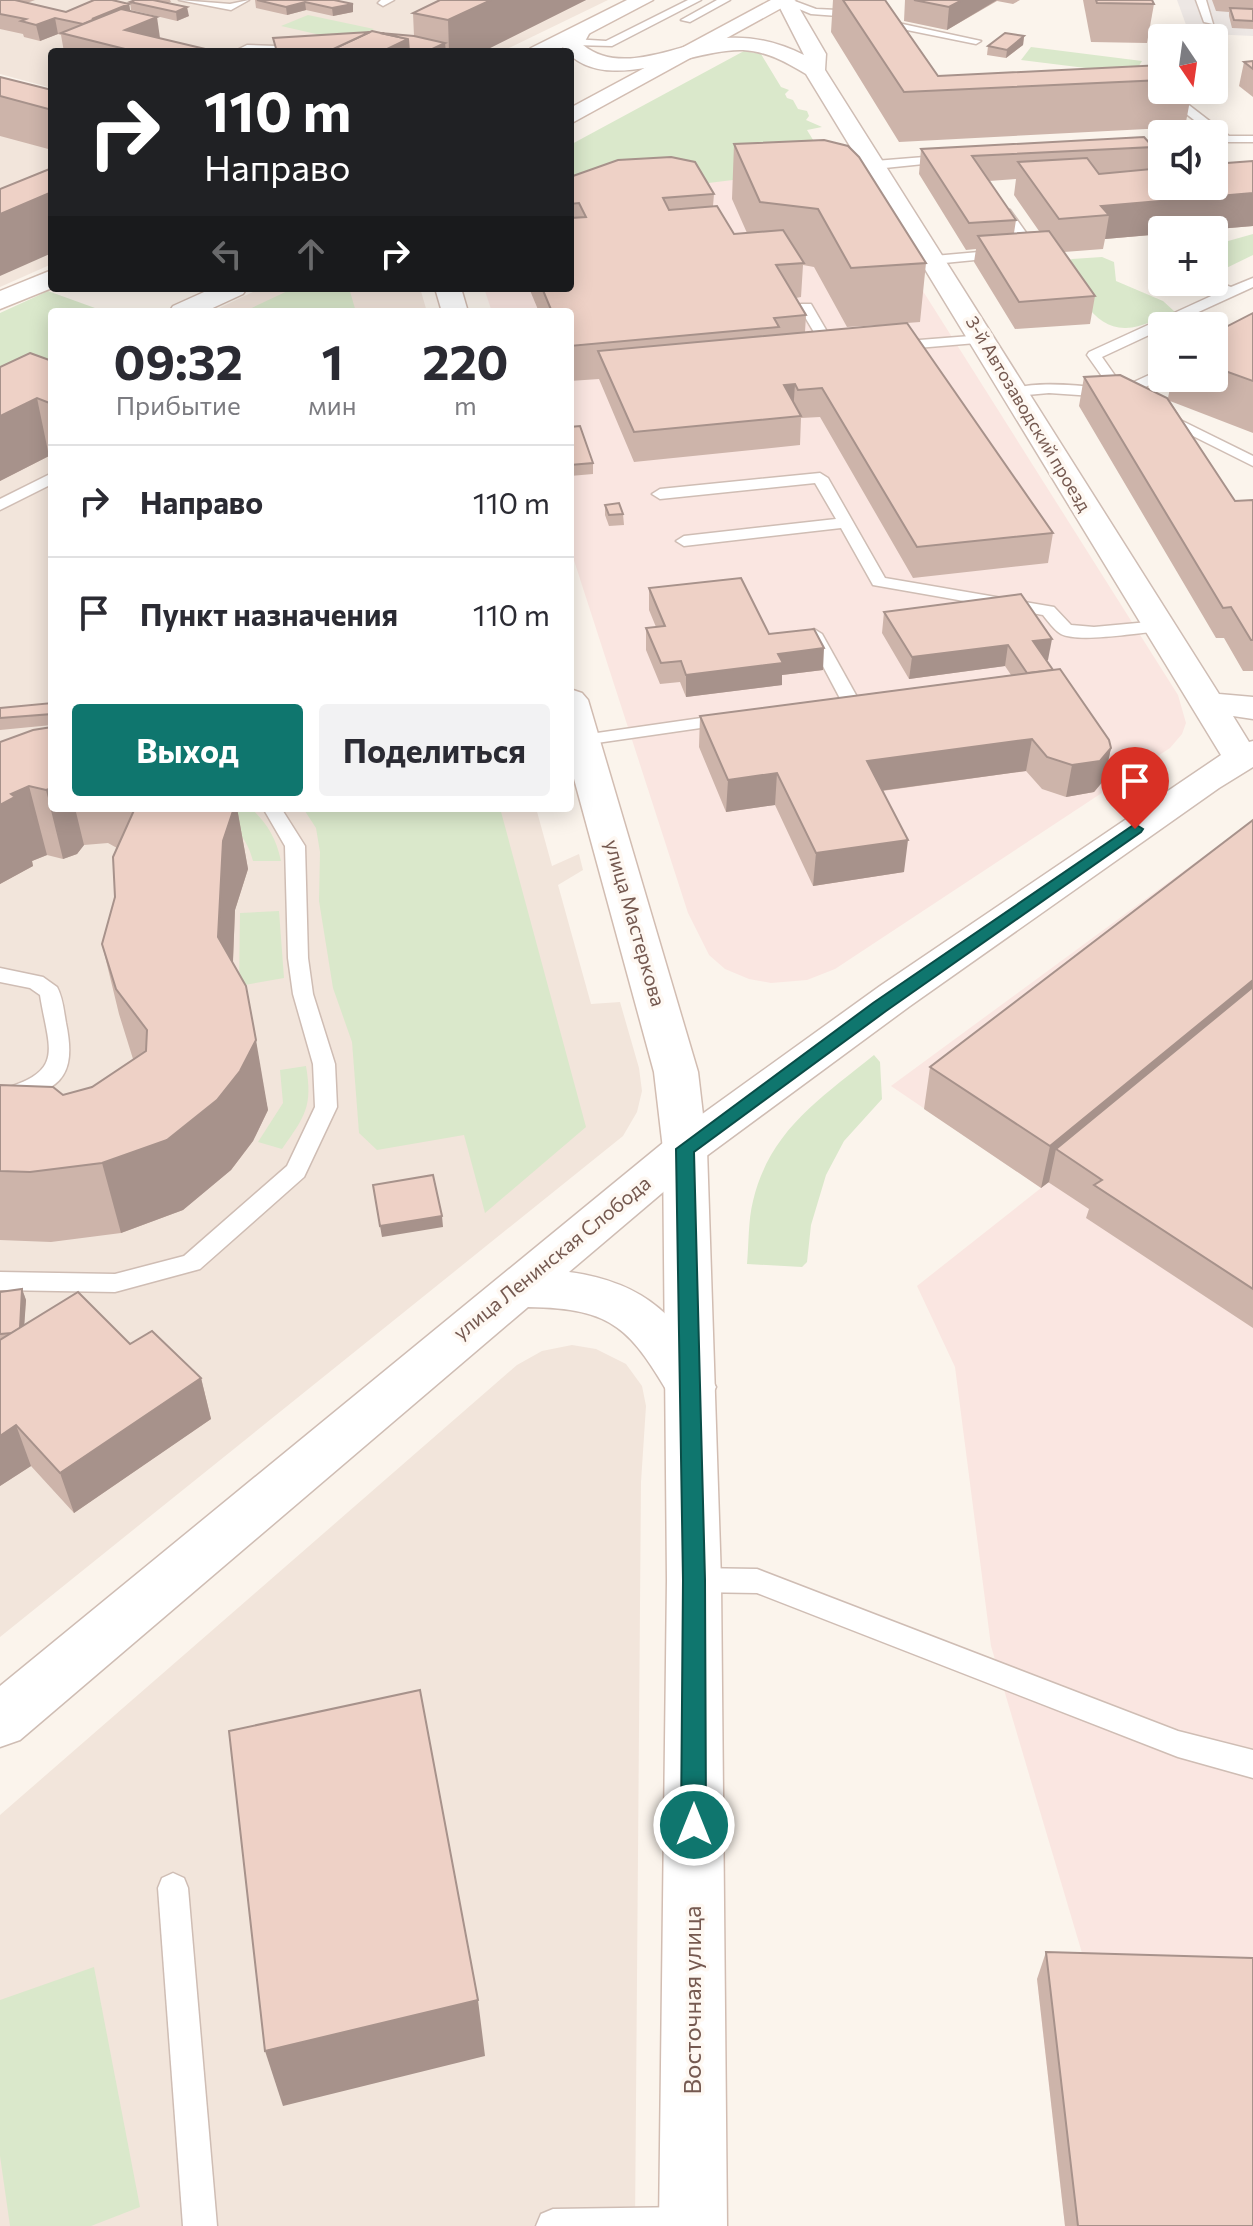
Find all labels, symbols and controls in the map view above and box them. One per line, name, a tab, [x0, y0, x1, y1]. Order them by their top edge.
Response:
north arrow	[1148, 24, 1228, 104]
map controls	[1148, 24, 1228, 392]
text: 110 m	[204, 75, 351, 144]
icon: right	[72, 80, 176, 184]
button: sound	[1148, 120, 1228, 200]
text: Направо	[204, 144, 350, 188]
button: +	[1148, 216, 1228, 296]
icon: left	[205, 232, 249, 276]
icon: ahead	[289, 232, 333, 276]
icon: right	[373, 232, 417, 276]
street label: 3-й Автозаводский проезд	[962, 312, 1096, 516]
button: −	[1148, 312, 1228, 392]
text: 09:32	[114, 331, 243, 390]
text: 1	[322, 331, 343, 390]
text: 220	[422, 331, 508, 390]
text: Прибытие	[116, 389, 241, 420]
text: мин	[308, 389, 357, 420]
text: m	[454, 389, 477, 420]
icon: right	[72, 479, 116, 523]
text: Направо	[140, 483, 263, 520]
text: 110 m	[473, 483, 550, 520]
icon: arrive	[72, 591, 116, 635]
text: Пункт назначения	[140, 595, 398, 632]
text: 110 m	[473, 595, 550, 632]
button: Выход	[72, 704, 303, 796]
button: Поделиться	[319, 704, 550, 796]
pin	[1101, 747, 1169, 829]
icon: arrive	[1113, 759, 1157, 803]
street label: улица Мастеркова	[601, 837, 671, 1009]
street label: улица Ленинская Слобода	[448, 1170, 655, 1344]
position arrow	[652, 1783, 736, 1867]
street label: Восточная улица	[677, 1906, 706, 2094]

